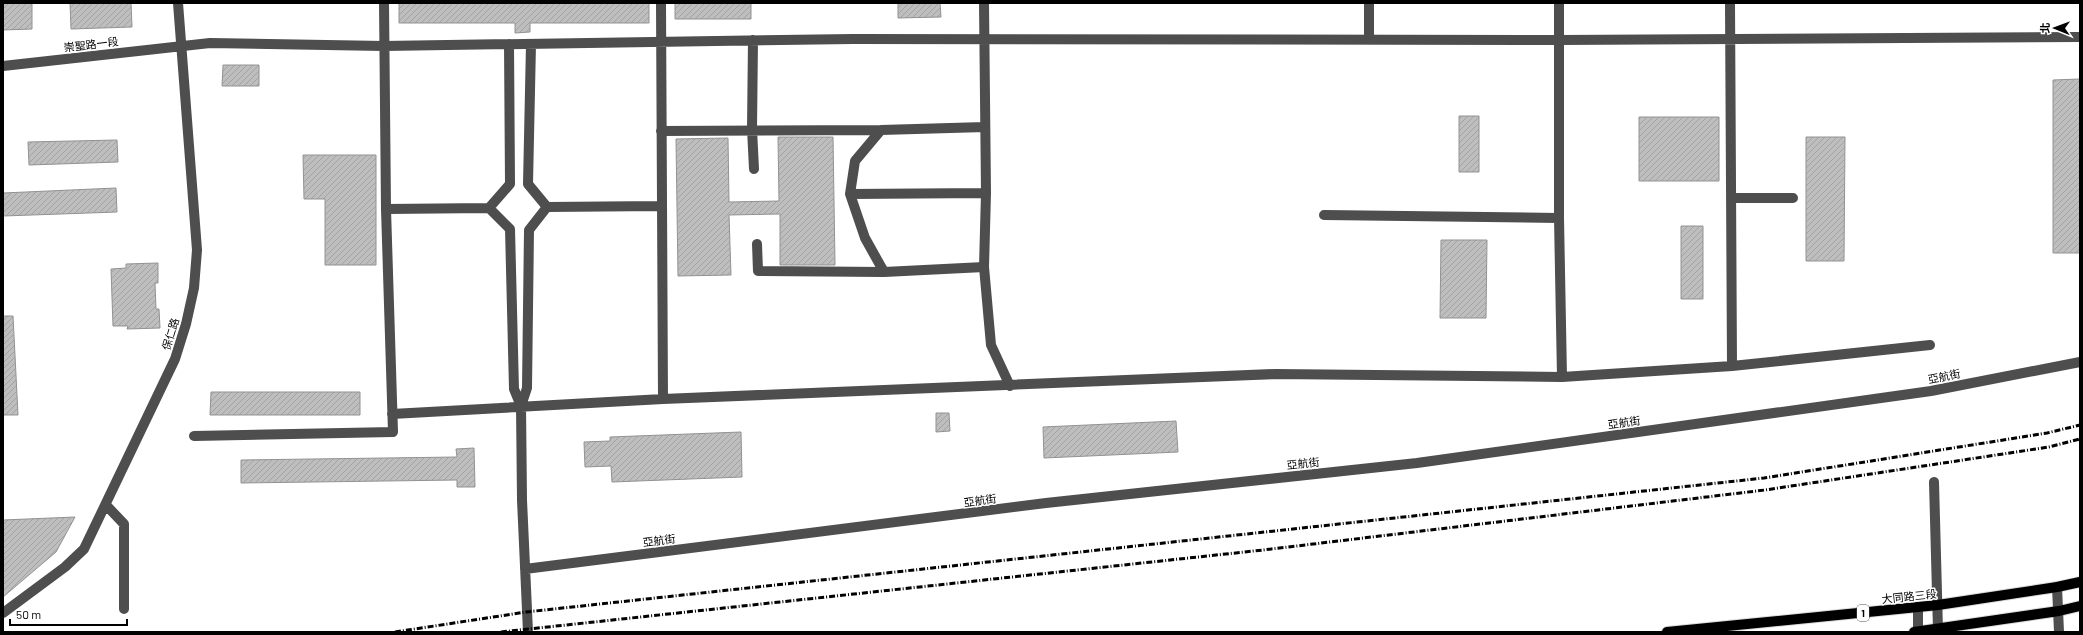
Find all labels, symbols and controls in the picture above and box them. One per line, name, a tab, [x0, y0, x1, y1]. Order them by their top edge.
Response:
north arrow	[2035, 8, 2075, 48]
text: 北	[2038, 22, 2051, 33]
street label: 崇聖路一段	[63, 34, 119, 54]
street label: 保仁路	[159, 316, 181, 352]
street label: 亞航街	[1927, 366, 1961, 386]
street label: 亞航街	[1607, 413, 1641, 431]
street label: 亞航街	[1286, 455, 1320, 471]
street label: 亞航街	[963, 491, 997, 509]
street label: 亞航街	[642, 532, 676, 548]
street label: 大同路三段	[1881, 587, 1937, 605]
scale bar	[10, 601, 127, 627]
road number: 1	[1857, 605, 1869, 621]
text: 50 m	[16, 607, 41, 621]

